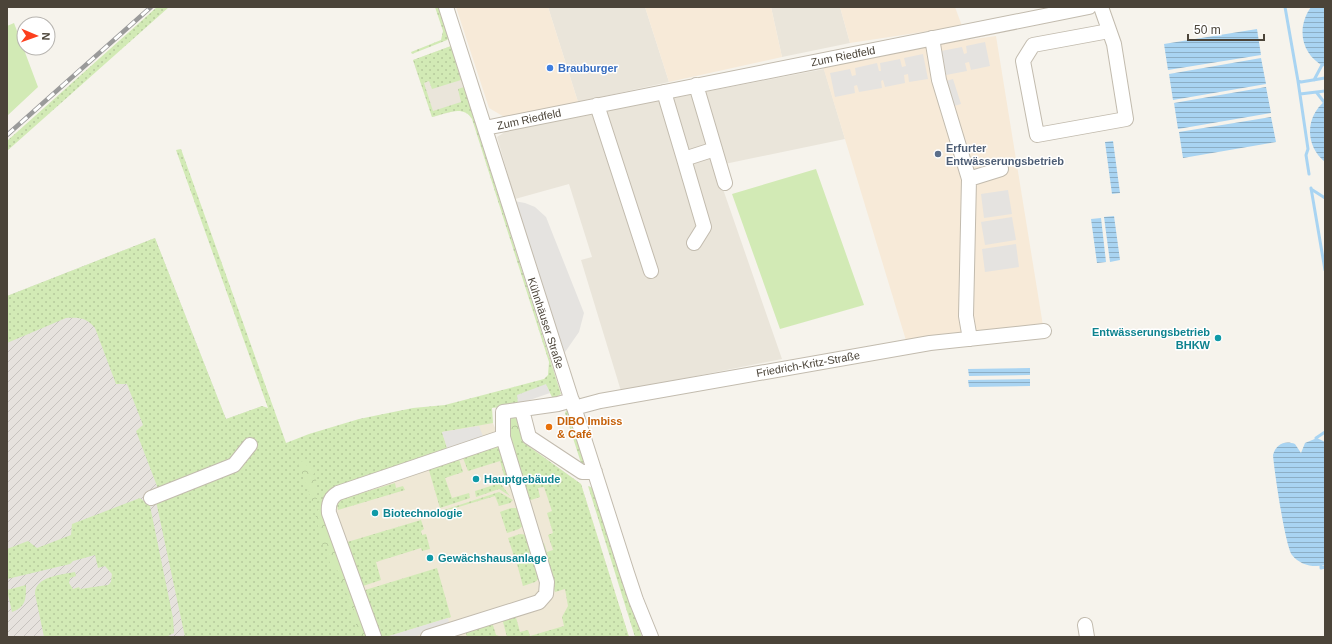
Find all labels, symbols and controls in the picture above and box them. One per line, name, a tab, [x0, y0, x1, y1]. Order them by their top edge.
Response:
north arrow	[16, 16, 56, 56]
scale bar	[1188, 16, 1264, 42]
text: 50 m	[1194, 23, 1221, 37]
text: N	[40, 32, 52, 41]
street label: Zum Riedfeld	[810, 44, 876, 68]
place label: Brauburger	[558, 62, 619, 74]
marker: Brauburger	[545, 63, 555, 73]
street label: Zum Riedfeld	[496, 106, 562, 132]
place label: Erfurter Entwässerungsbetrieb	[946, 142, 1064, 167]
marker: Erfurter Entwässerungsbetrieb	[933, 149, 943, 159]
street label: Kühnhäuser Straße	[526, 276, 566, 370]
place label: Entwässerungsbetrieb BHKW	[1092, 326, 1211, 351]
marker: Entwässerungsbetrieb BHKW	[1213, 333, 1223, 343]
street label: Friedrich-Kritz-Straße	[755, 349, 861, 379]
place label: DIBO Imbiss & Café	[557, 415, 622, 440]
marker: DIBO Imbiss & Café	[544, 422, 554, 432]
place label: Hauptgebäude	[484, 473, 560, 485]
marker: Hauptgebäude	[471, 474, 481, 484]
place label: Biotechnologie	[383, 507, 462, 519]
marker: Biotechnologie	[370, 508, 380, 518]
place label: Gewächshausanlage	[438, 552, 547, 564]
marker: Gewächshausanlage	[425, 553, 435, 563]

